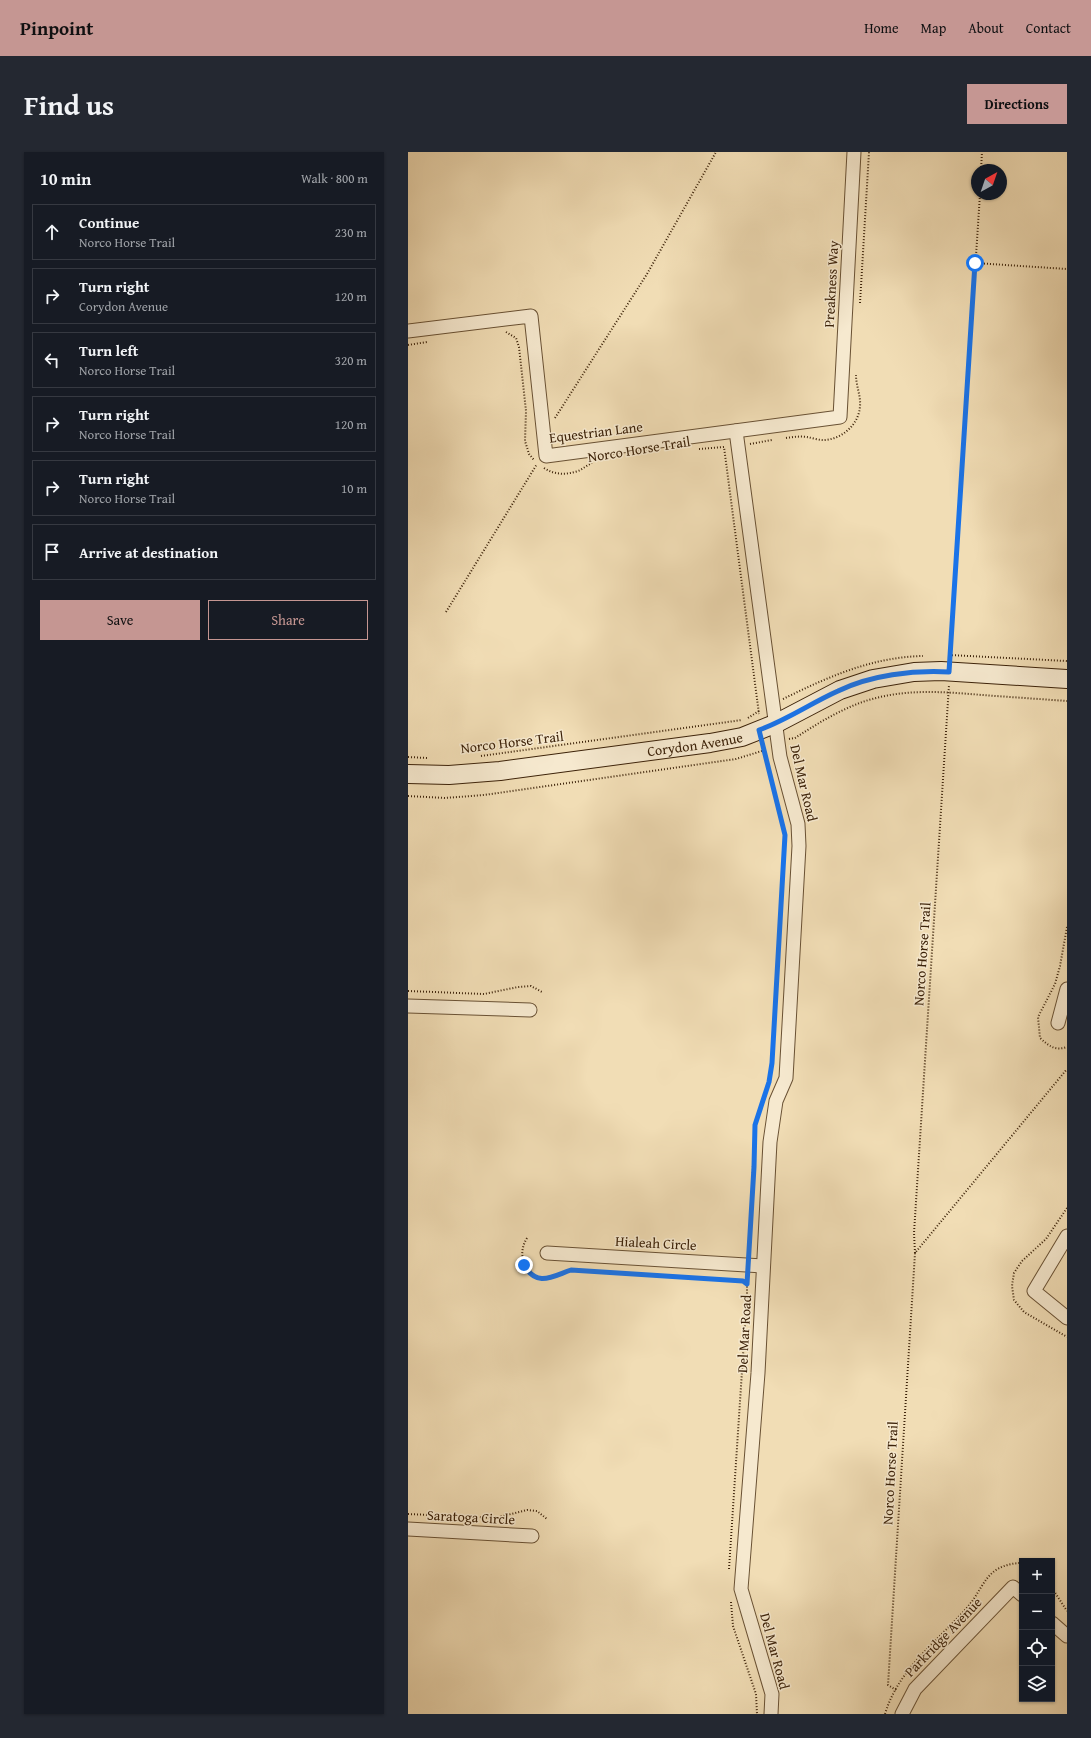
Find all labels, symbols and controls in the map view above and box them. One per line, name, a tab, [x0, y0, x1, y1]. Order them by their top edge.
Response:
text: Pinpoint	[20, 14, 93, 42]
text: Home	[864, 18, 899, 38]
text: Map	[921, 18, 946, 38]
text: About	[968, 18, 1004, 38]
text: Contact	[1026, 18, 1071, 38]
text: Find us	[24, 84, 114, 125]
button: Directions	[967, 84, 1067, 124]
north arrow	[971, 164, 1007, 200]
text: 10 min	[40, 166, 91, 191]
text: Walk · 800 m	[301, 169, 368, 188]
text: Continue	[79, 212, 140, 233]
icon: ahead	[41, 221, 63, 243]
text: 230 m	[335, 223, 367, 242]
text: Norco Horse Trail	[79, 233, 175, 252]
street label: Preakness Way	[819, 240, 843, 328]
route start	[966, 254, 984, 272]
text: Turn right	[79, 276, 150, 297]
icon: right	[41, 285, 63, 307]
text: 120 m	[335, 287, 367, 306]
text: Corydon Avenue	[79, 297, 168, 316]
text: Turn left	[79, 340, 138, 361]
icon: left	[41, 349, 63, 371]
text: 320 m	[335, 351, 367, 370]
text: Norco Horse Trail	[79, 361, 175, 380]
text: Turn right	[79, 404, 150, 425]
icon: right	[41, 413, 63, 435]
text: 120 m	[335, 415, 367, 434]
street label: Equestrian Lane	[548, 416, 644, 448]
text: Norco Horse Trail	[79, 425, 175, 444]
street label: Norco Horse Trail	[586, 431, 692, 467]
text: Turn right	[79, 468, 150, 489]
icon: right	[41, 477, 63, 499]
text: 10 m	[341, 479, 367, 498]
text: Norco Horse Trail	[79, 489, 175, 508]
icon: arrive	[41, 541, 63, 563]
text: Arrive at destination	[79, 542, 218, 563]
button: Save	[40, 600, 200, 640]
button: Share	[208, 600, 368, 640]
street label: Norco Horse Trail	[459, 726, 565, 758]
street label: Corydon Avenue	[646, 727, 745, 761]
street label: Del Mar Road	[785, 743, 823, 824]
street label: Norco Horse Trail	[908, 902, 936, 1006]
street label: Hialeah Circle	[615, 1231, 698, 1255]
route end	[515, 1256, 533, 1274]
street label: Del Mar Road	[732, 1294, 756, 1374]
street label: Norco Horse Trail	[877, 1421, 903, 1525]
street label: Saratoga Circle	[427, 1505, 516, 1529]
map controls	[1019, 1558, 1055, 1702]
button: +	[1019, 1558, 1055, 1594]
street label: Parkridge Avenue	[900, 1592, 987, 1681]
button: −	[1019, 1594, 1055, 1630]
street label: Del Mar Road	[755, 1611, 795, 1692]
button: locate	[1019, 1630, 1055, 1666]
button: layers	[1019, 1666, 1055, 1702]

